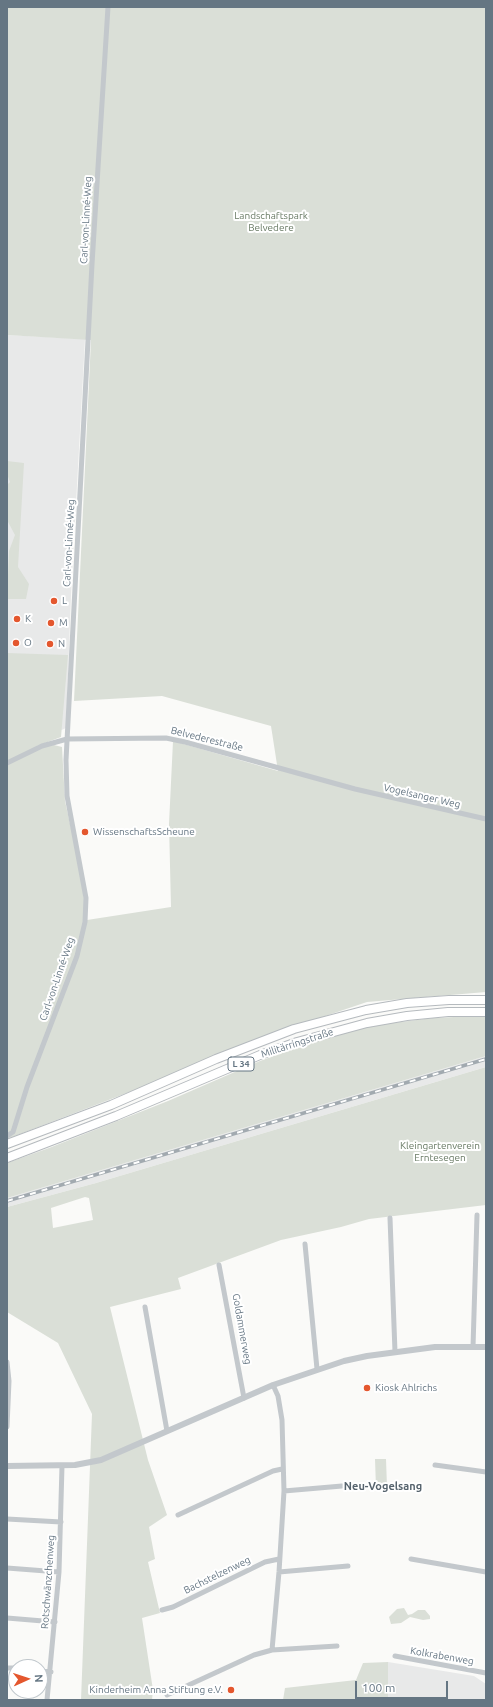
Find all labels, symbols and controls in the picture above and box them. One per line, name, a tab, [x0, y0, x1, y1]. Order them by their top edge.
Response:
street label: Carl-von-Linné-Weg	[78, 176, 94, 264]
park label: Landschaftspark Belvedere	[234, 210, 308, 234]
street label: Carl-von-Linné-Weg	[61, 499, 77, 587]
place label: L	[62, 595, 67, 607]
marker: L	[49, 596, 59, 606]
place label: K	[25, 613, 31, 625]
marker: K	[12, 614, 22, 624]
place label: M	[59, 617, 68, 629]
marker: M	[46, 618, 56, 628]
place label: O	[24, 637, 32, 649]
marker: O	[11, 638, 21, 648]
place label: N	[58, 638, 65, 650]
marker: N	[45, 639, 55, 649]
street label: Belvederestraße	[170, 724, 244, 754]
street label: Vogelsanger Weg	[382, 781, 462, 811]
place label: WissenschaftsScheune	[93, 826, 195, 838]
marker: WissenschaftsScheune	[80, 827, 90, 837]
street label: Carl-von-Linné-Weg	[37, 936, 77, 1022]
street label: Militärringstraße	[259, 1026, 335, 1060]
road number: L 34	[228, 1057, 254, 1071]
park label: Kleingartenverein Erntesegen	[400, 1140, 480, 1164]
street label: Goldammerweg	[230, 1293, 254, 1365]
place label: Kiosk Ahlrichs	[375, 1382, 437, 1394]
marker: Kiosk Ahlrichs	[362, 1383, 372, 1393]
district label: Neu-Vogelsang	[344, 1479, 422, 1493]
street label: Rotschwänzchenweg	[39, 1535, 57, 1629]
street label: Bachstelzenweg	[182, 1554, 252, 1596]
street label: Kolkrabenweg	[409, 1644, 475, 1668]
north arrow	[8, 1659, 48, 1699]
scale bar	[357, 1673, 450, 1699]
text: N	[33, 1674, 45, 1683]
text: 100 m	[362, 1681, 395, 1694]
place label: Kinderheim Anna Stiftung e.V.	[89, 1684, 223, 1696]
marker: Kinderheim Anna Stiftung e.V.	[226, 1685, 236, 1695]

